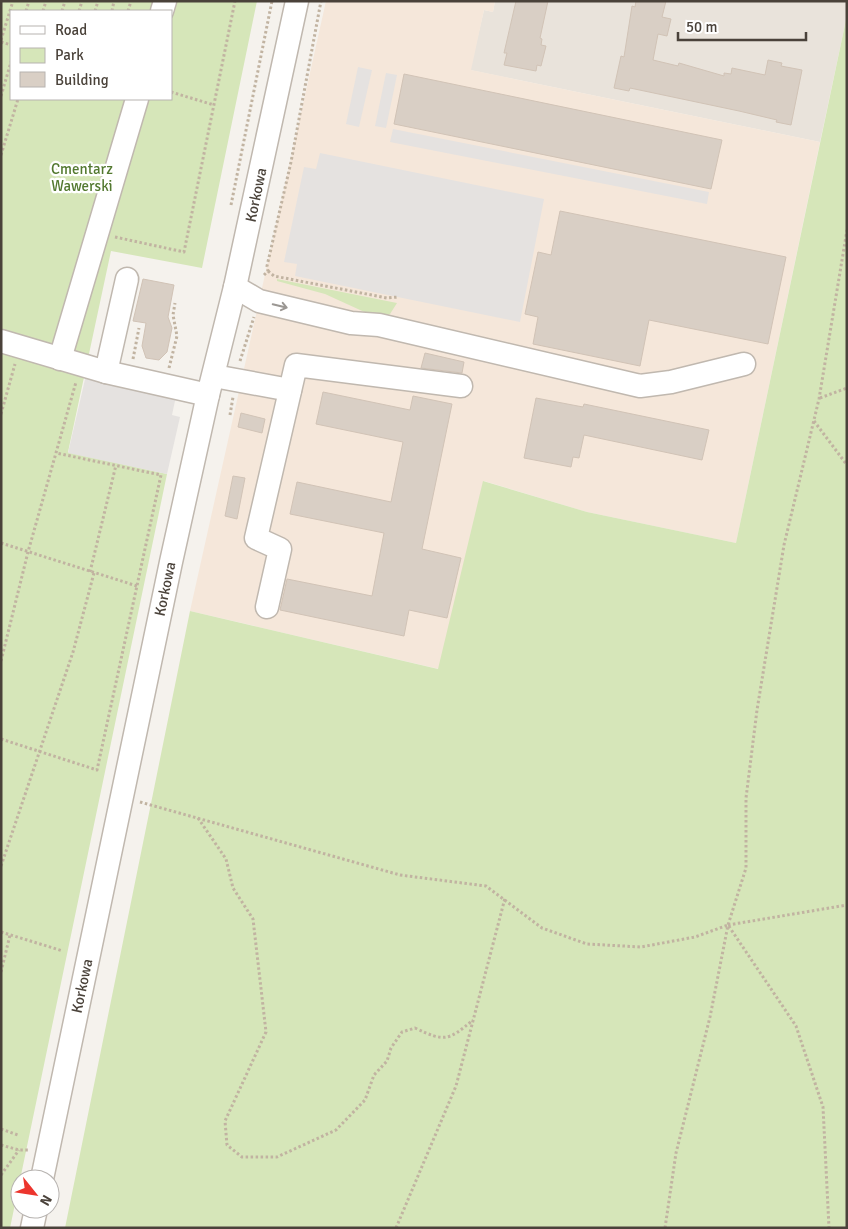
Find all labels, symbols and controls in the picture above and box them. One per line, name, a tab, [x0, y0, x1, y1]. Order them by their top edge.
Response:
legend	[10, 10, 172, 100]
scale bar	[678, 10, 806, 42]
text: 50 m	[686, 18, 717, 36]
text: Road	[55, 21, 87, 39]
text: Park	[55, 46, 84, 64]
text: Building	[55, 71, 109, 89]
park label: Cmentarz Wawerski	[51, 160, 113, 195]
street label: Korkowa	[241, 166, 271, 224]
one-way arrow	[271, 302, 287, 311]
street label: Korkowa	[150, 560, 180, 618]
street label: Korkowa	[67, 957, 97, 1015]
north arrow	[10, 1169, 60, 1219]
text: N	[36, 1192, 56, 1209]

